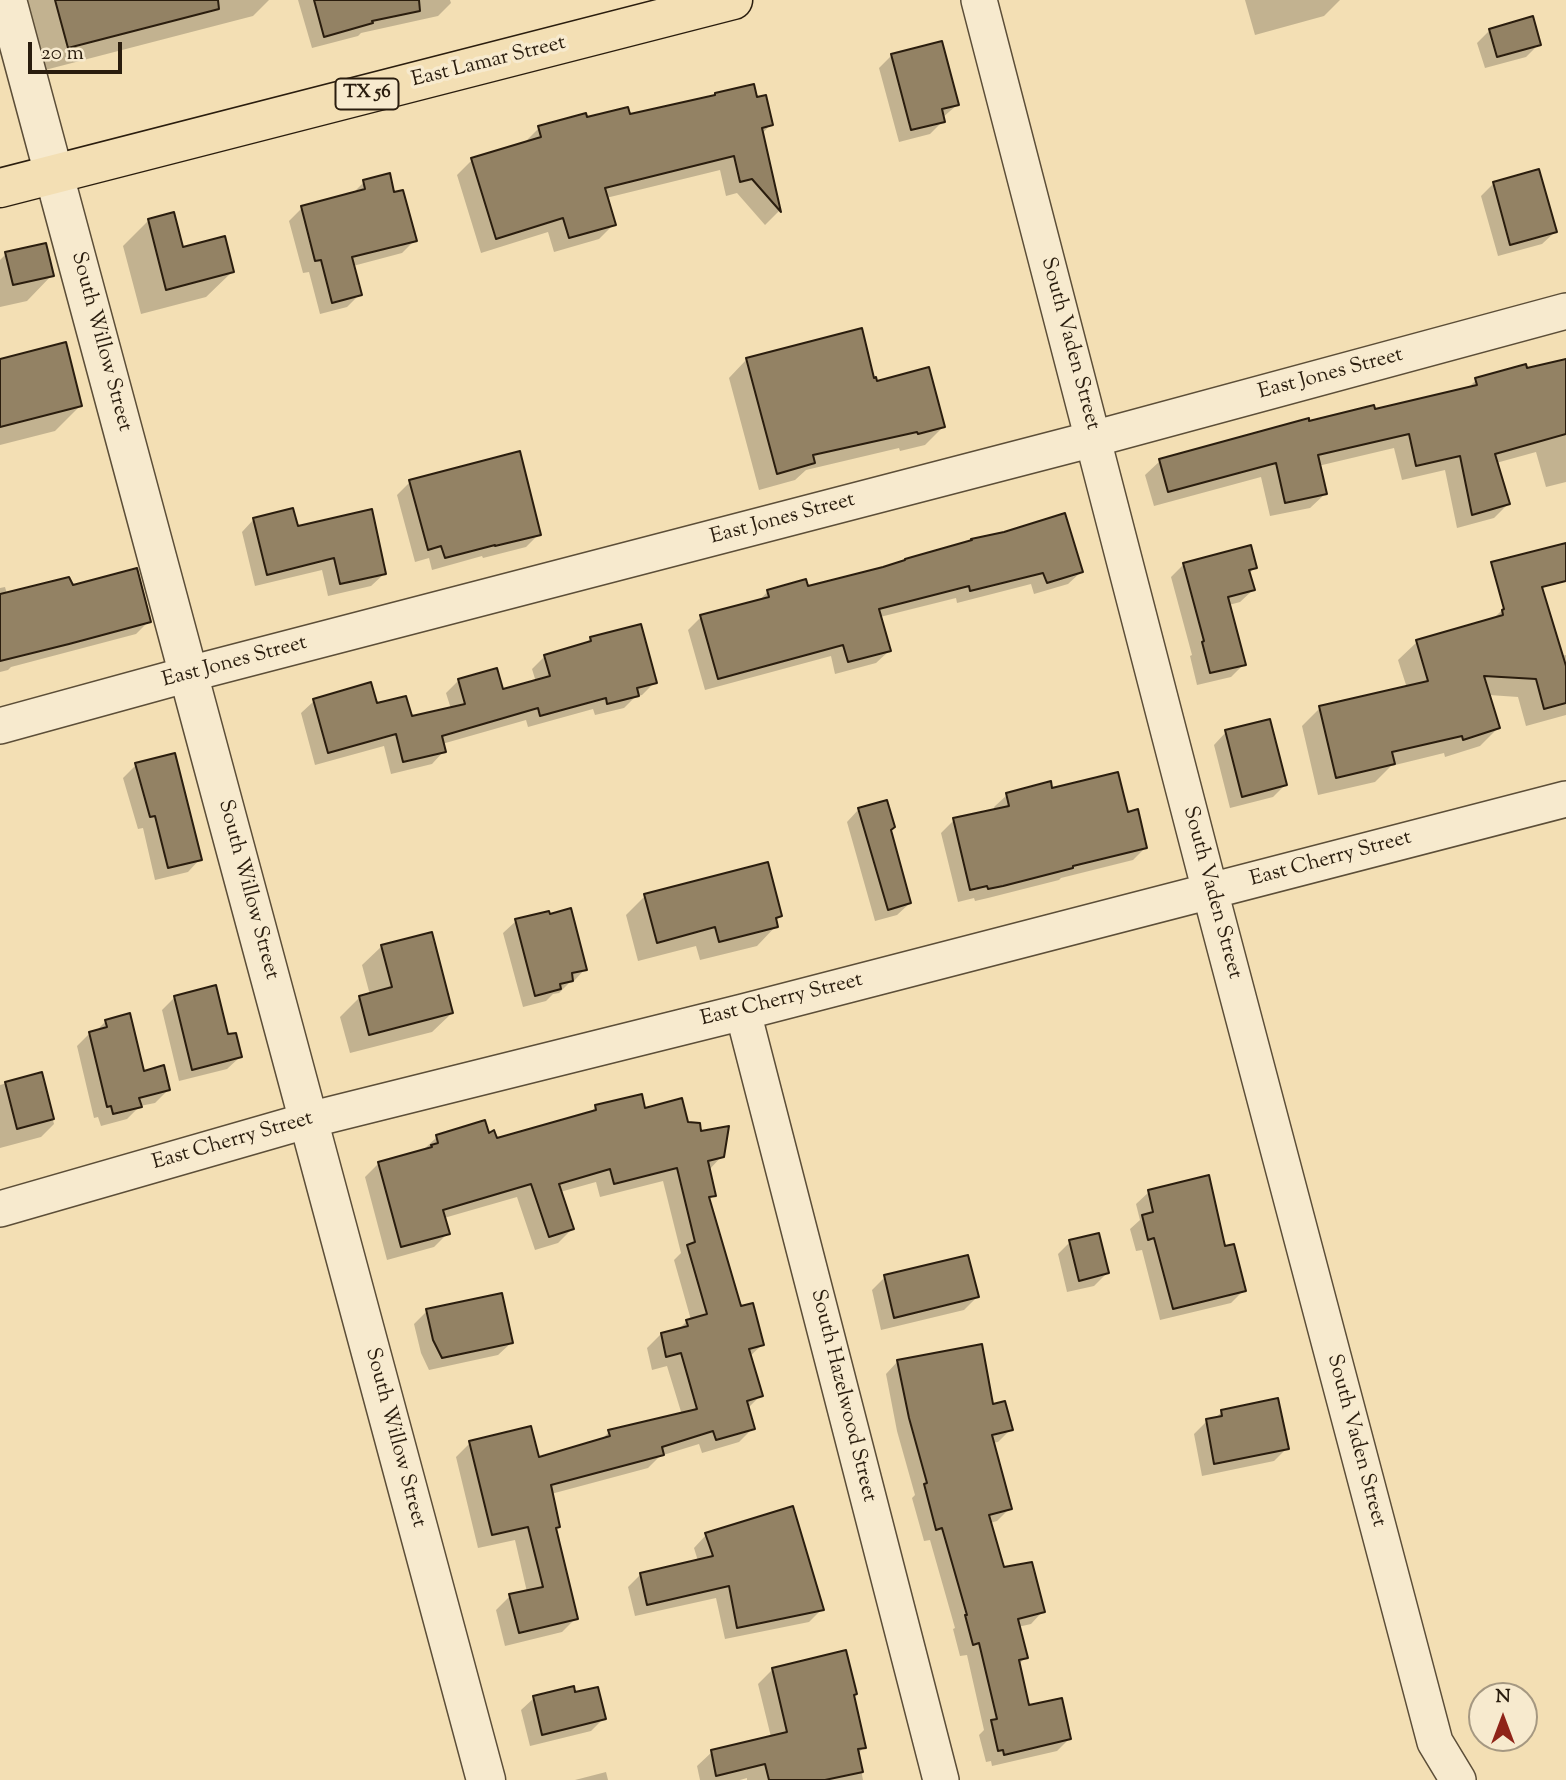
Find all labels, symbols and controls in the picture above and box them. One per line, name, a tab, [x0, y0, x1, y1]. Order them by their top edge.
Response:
scale bar	[32, 28, 126, 72]
street label: East Lamar Street	[409, 32, 569, 94]
text: 20 m	[41, 39, 84, 69]
road number: TX 56	[336, 78, 398, 110]
street label: South Willow Street	[64, 249, 136, 435]
street label: South Vaden Street	[1034, 255, 1104, 433]
street label: East Jones Street	[1256, 344, 1406, 406]
street label: East Jones Street	[708, 489, 858, 551]
street label: East Jones Street	[160, 632, 310, 694]
street label: South Willow Street	[211, 797, 283, 983]
street label: South Vaden Street	[1176, 804, 1246, 982]
street label: East Cherry Street	[1248, 826, 1414, 894]
street label: East Cherry Street	[698, 969, 866, 1033]
street label: East Cherry Street	[150, 1107, 316, 1177]
street label: South Hazelwood Street	[803, 1287, 881, 1505]
street label: South Willow Street	[358, 1345, 430, 1531]
street label: South Vaden Street	[1320, 1352, 1390, 1530]
north arrow	[1468, 1682, 1538, 1752]
text: N	[1495, 1684, 1511, 1711]

